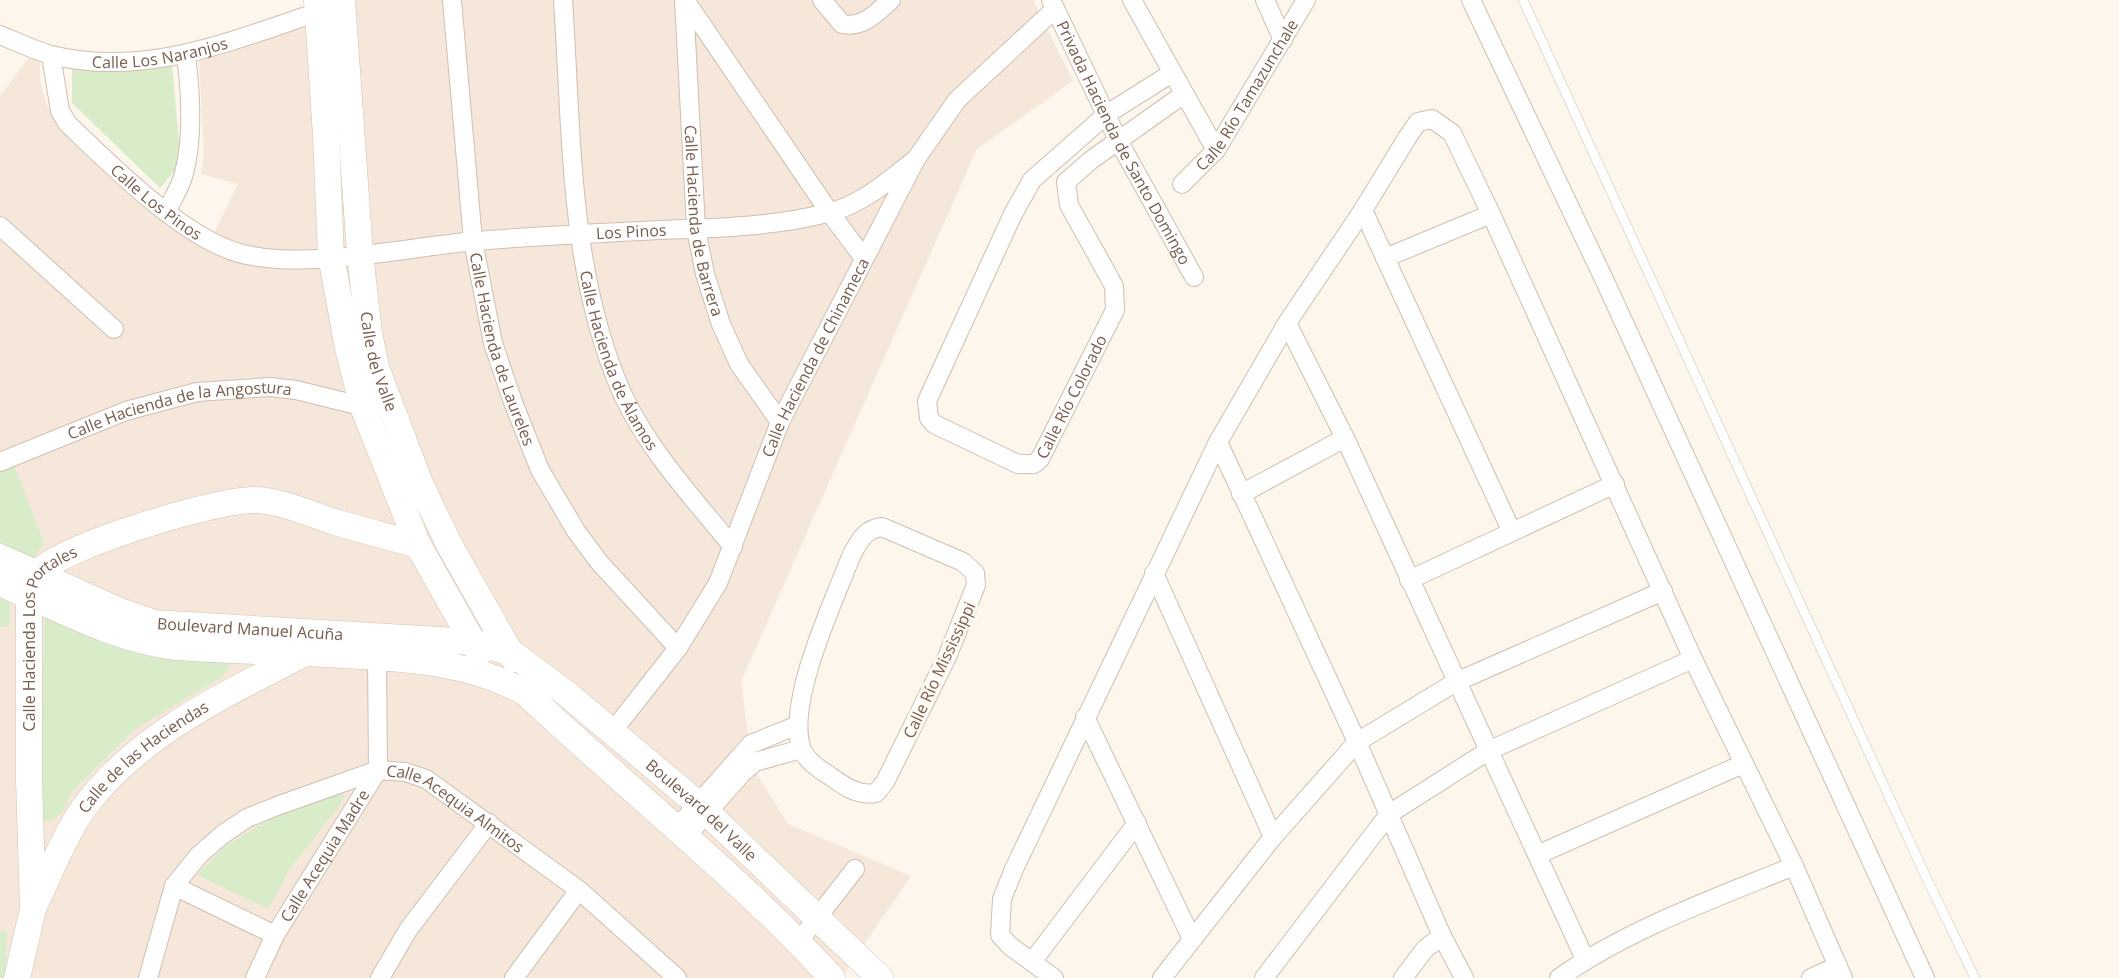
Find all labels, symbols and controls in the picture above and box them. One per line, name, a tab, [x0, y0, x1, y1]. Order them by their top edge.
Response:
street label: Calle Río Tamazunchale	[1191, 15, 1303, 175]
street label: Privada Hacienda de Santo Domingo	[1051, 17, 1196, 269]
street label: Calle Los Naranjos	[91, 32, 230, 73]
street label: Calle Hacienda de Barrera	[680, 124, 729, 319]
street label: Calle Los Pinos	[106, 159, 206, 245]
street label: Los Pinos	[595, 219, 667, 244]
street label: Calle Hacienda de Laureles	[464, 251, 540, 449]
street label: Calle Hacienda de Chinameca	[757, 254, 874, 460]
street label: Calle Hacienda de Álamos	[575, 269, 663, 455]
street label: Calle del Valle	[356, 310, 403, 414]
street label: Calle Río Colorado	[1031, 331, 1112, 462]
street label: Calle Hacienda de la Angostura	[64, 376, 293, 445]
street label: Calle Hacienda Los Portales	[18, 540, 81, 731]
street label: Calle Río Mississippi	[898, 598, 980, 742]
street label: Boulevard Manuel Acuña	[156, 612, 344, 645]
street label: Calle de las Haciendas	[73, 696, 212, 818]
street label: Boulevard del Valle	[641, 754, 762, 866]
street label: Calle Acequia Almitos	[386, 760, 529, 858]
street label: Calle Acequia Madre	[275, 785, 374, 926]

